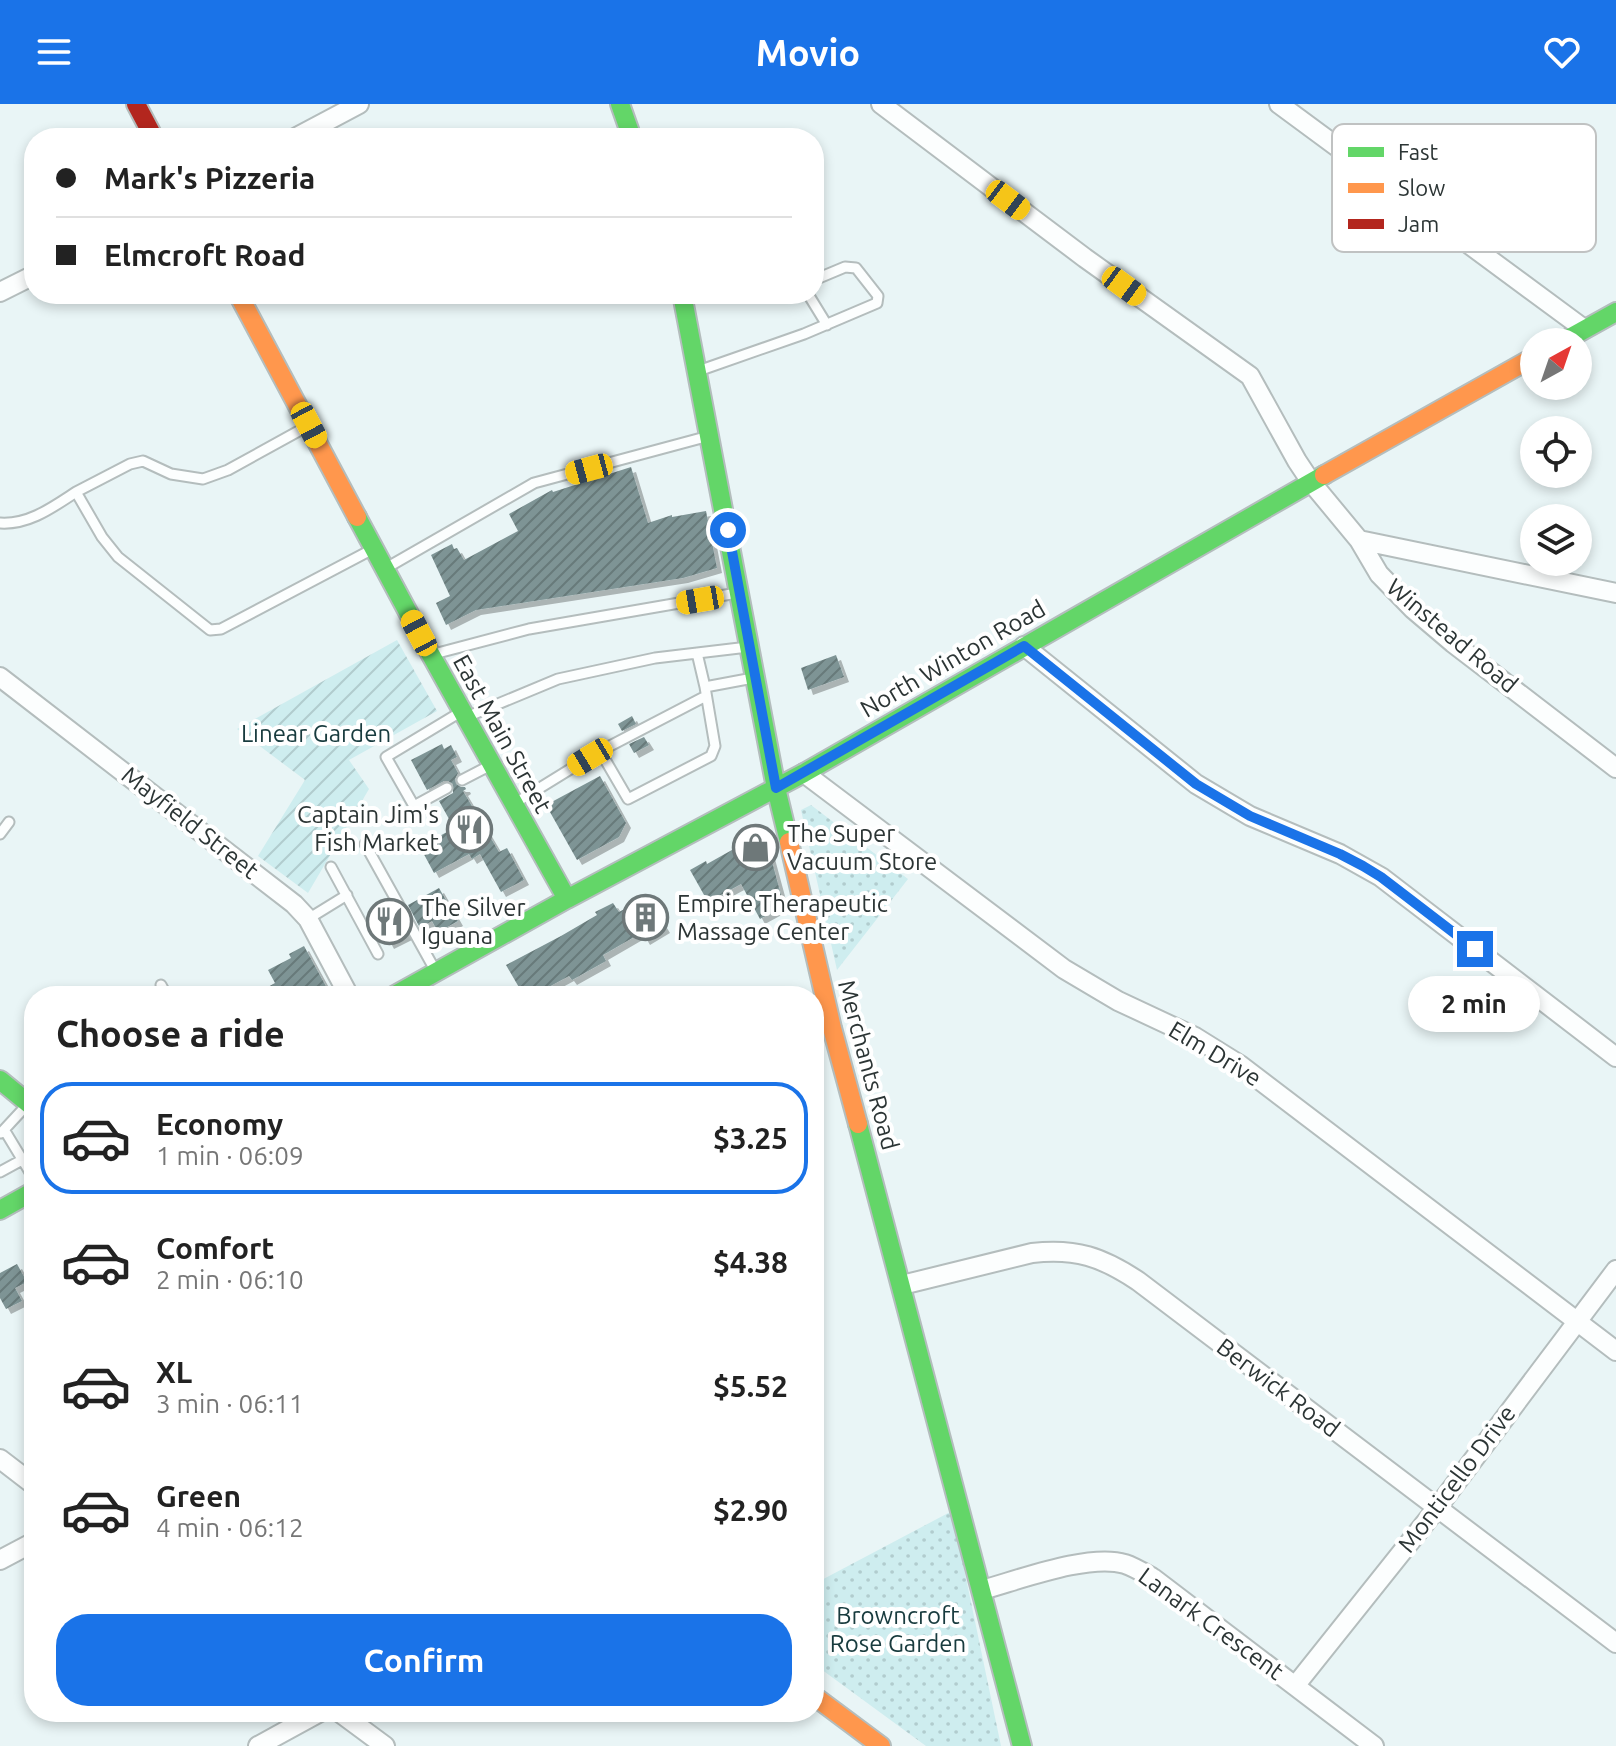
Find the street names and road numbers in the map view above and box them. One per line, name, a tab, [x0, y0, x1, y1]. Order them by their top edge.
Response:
street label: Winstead Road	[1381, 573, 1523, 698]
street label: North Winton Road	[855, 595, 1050, 723]
street label: East Main Street	[448, 650, 557, 818]
street label: Mayfield Street	[117, 761, 264, 885]
street label: Merchants Road	[833, 977, 904, 1153]
street label: Elm Drive	[1164, 1016, 1266, 1092]
street label: Berwick Road	[1212, 1333, 1345, 1443]
street label: Monticello Drive	[1393, 1400, 1521, 1558]
street label: Lanark Crescent	[1134, 1562, 1289, 1685]

